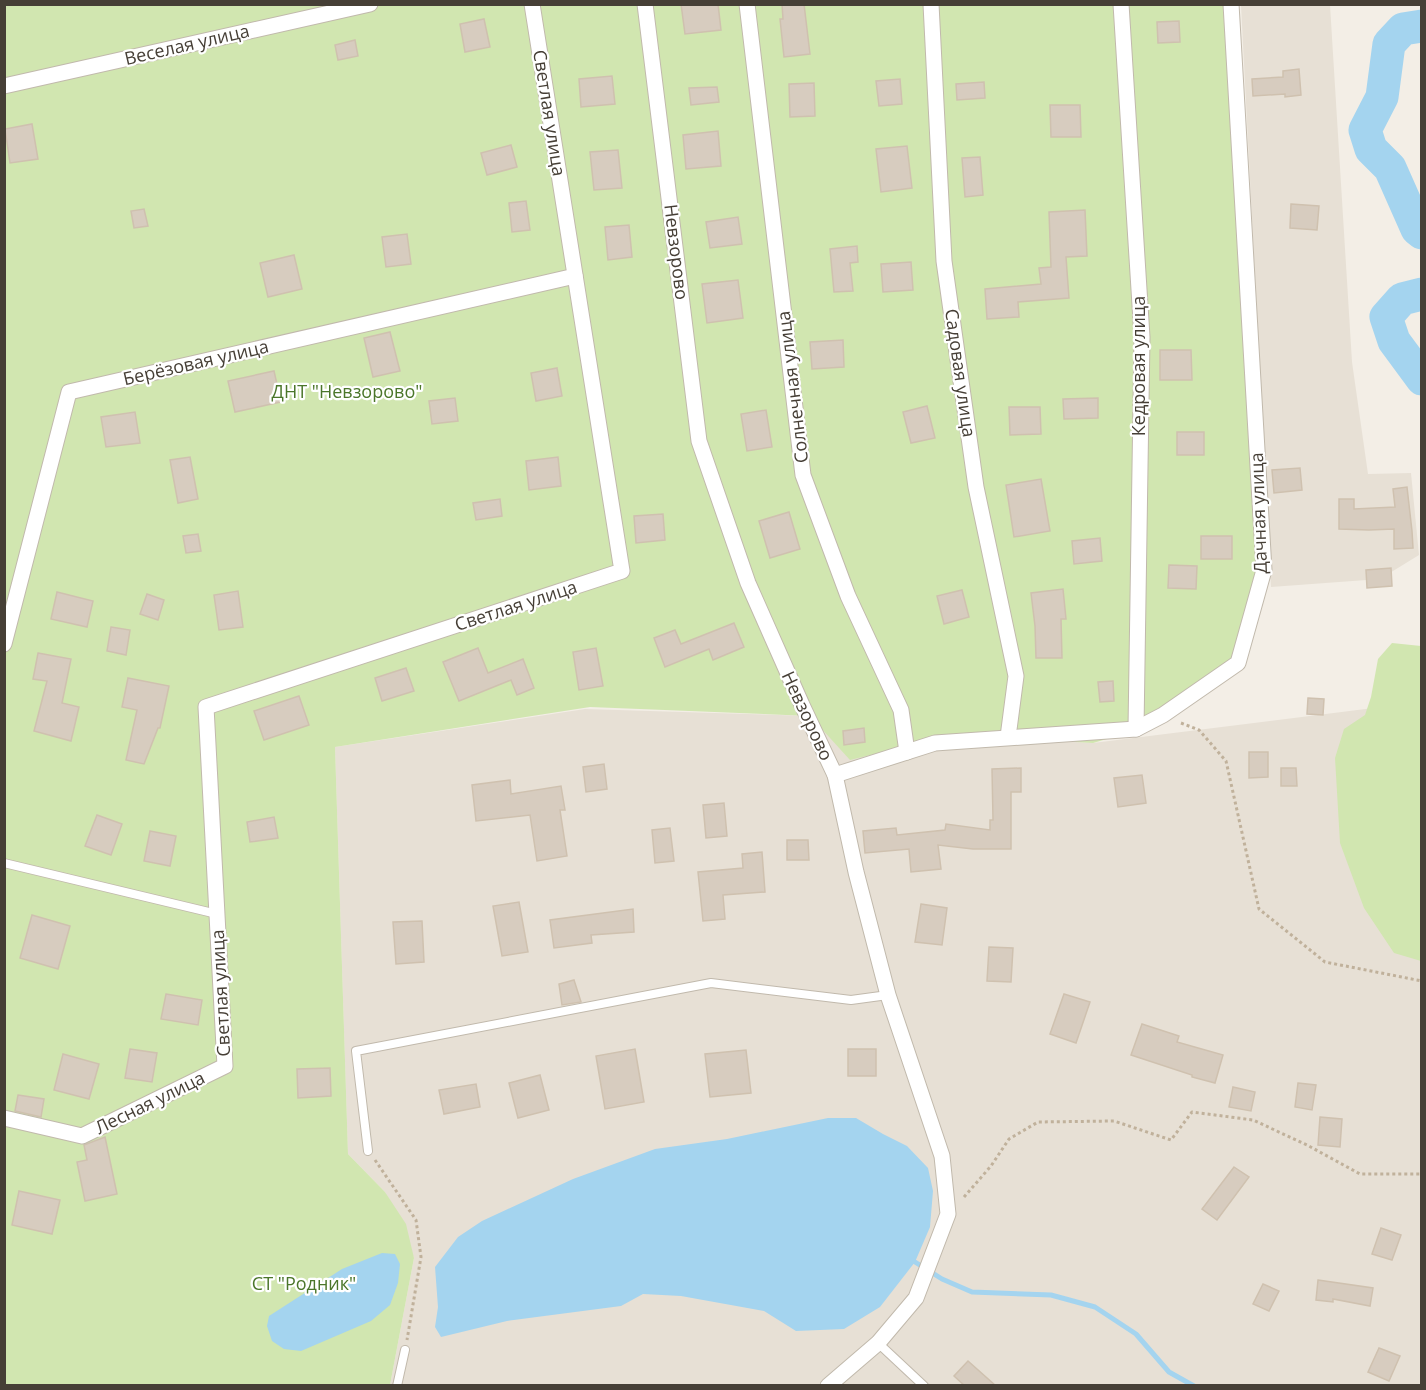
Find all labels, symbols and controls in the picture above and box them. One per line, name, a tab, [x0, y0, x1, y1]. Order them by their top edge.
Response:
street label: Веселая улица	[122, 18, 252, 70]
street label: Светлая улица	[528, 48, 572, 178]
street label: Невзорово	[659, 203, 695, 301]
street label: Кедровая улица	[1126, 296, 1150, 436]
street label: Садовая улица	[940, 307, 982, 439]
street label: Солнечная улица	[771, 310, 813, 464]
street label: Берёзовая улица	[121, 334, 271, 390]
park label: ДНТ "Невзорово"	[272, 379, 422, 403]
street label: Дачная улица	[1244, 452, 1272, 574]
street label: Светлая улица	[451, 574, 580, 636]
street label: Невзорово	[777, 667, 839, 764]
street label: Светлая улица	[205, 929, 235, 1057]
street label: Лесная улица	[91, 1065, 209, 1139]
park label: СТ "Родник"	[252, 1271, 356, 1295]

